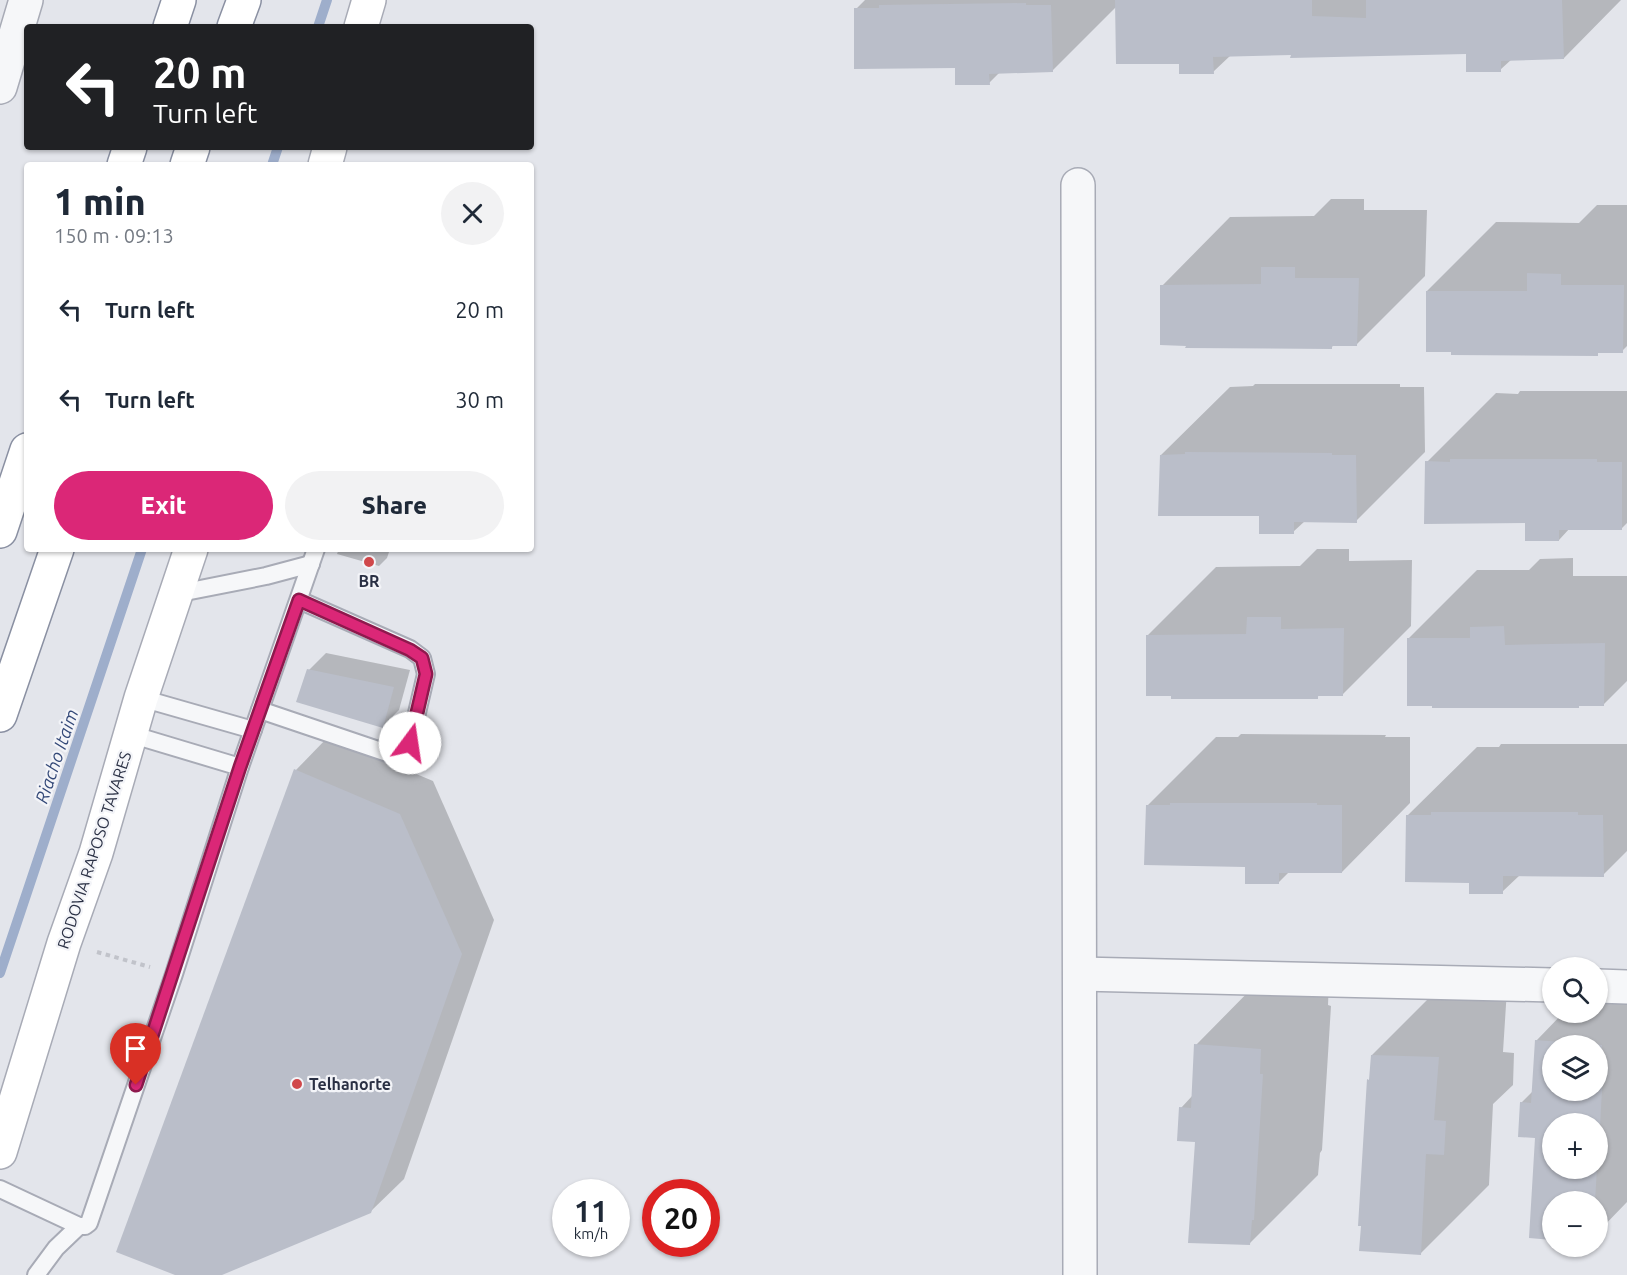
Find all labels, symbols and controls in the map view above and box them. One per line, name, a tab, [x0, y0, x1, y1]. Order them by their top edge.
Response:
icon: left	[54, 48, 132, 126]
text: 20 m	[153, 49, 247, 96]
text: Turn left	[153, 98, 257, 128]
text: 1 min	[54, 181, 146, 222]
button: close	[441, 182, 504, 245]
text: 150 m · 09:13	[54, 224, 174, 247]
icon: left	[54, 293, 87, 326]
text: Turn left	[105, 297, 195, 322]
text: 20 m	[455, 297, 504, 322]
icon: left	[54, 383, 87, 416]
text: Turn left	[105, 387, 195, 412]
text: 30 m	[455, 387, 504, 412]
button: Exit	[54, 471, 273, 540]
button: Share	[285, 471, 504, 540]
marker: BR	[362, 555, 376, 569]
place label: BR	[358, 572, 380, 590]
water label: Riacho Itaim	[31, 706, 81, 806]
position arrow	[378, 711, 442, 775]
street label: RODOVIA RAPOSO TAVARES	[54, 749, 134, 951]
map controls	[1542, 957, 1608, 1257]
button: search	[1542, 957, 1608, 1023]
pin	[110, 1023, 161, 1085]
icon: arrive	[119, 1032, 152, 1065]
button: layers	[1542, 1035, 1608, 1101]
place label: Telhanorte	[309, 1075, 391, 1093]
marker: Telhanorte	[290, 1077, 304, 1091]
button: +	[1542, 1113, 1608, 1179]
speed limit sign: 20	[642, 1179, 720, 1257]
button: −	[1542, 1191, 1608, 1257]
text: 11	[574, 1194, 608, 1228]
text: km/h	[574, 1225, 608, 1242]

